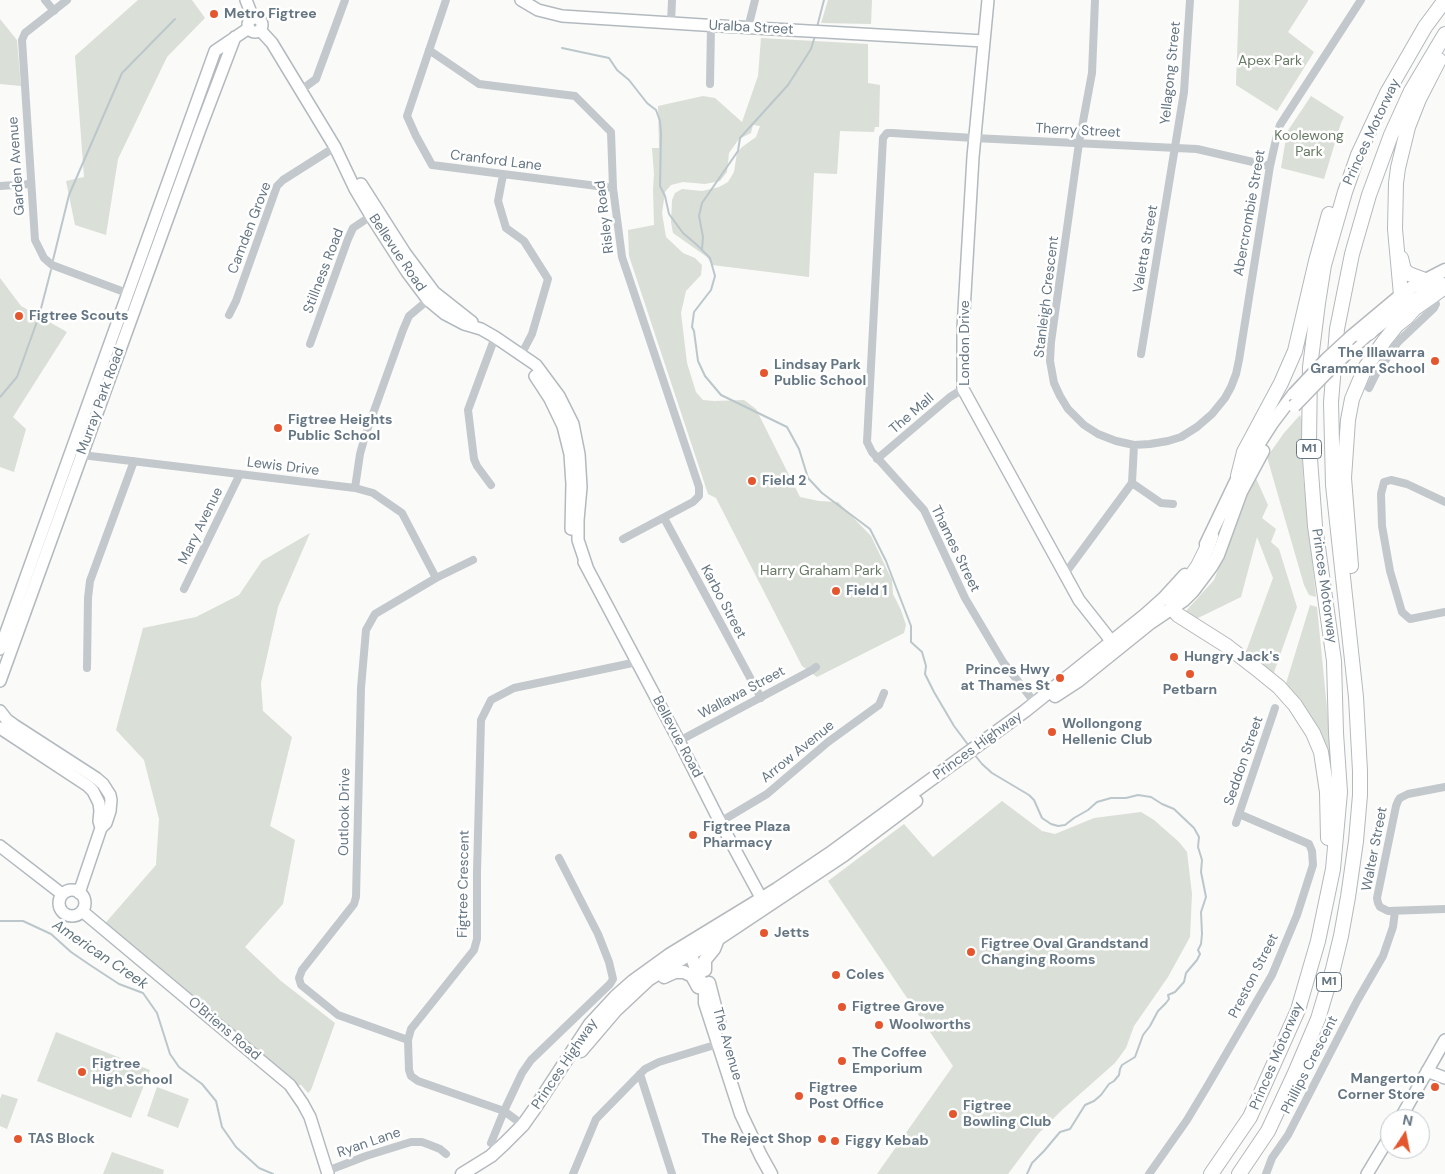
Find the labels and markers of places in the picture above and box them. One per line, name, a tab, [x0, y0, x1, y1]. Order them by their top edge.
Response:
place label: Metro Figtree	[224, 6, 317, 22]
marker: Metro Figtree	[208, 8, 220, 20]
place label: Figtree Scouts	[29, 308, 128, 324]
marker: Figtree Scouts	[13, 310, 25, 322]
place label: The Illawarra Grammar School	[1310, 345, 1425, 378]
marker: The Illawarra Grammar School	[1429, 355, 1441, 367]
place label: Lindsay Park Public School	[774, 357, 866, 390]
marker: Lindsay Park Public School	[758, 367, 770, 379]
place label: Figtree Heights Public School	[288, 412, 393, 444]
marker: Figtree Heights Public School	[272, 422, 284, 434]
place label: Field 2	[762, 473, 806, 489]
marker: Field 2	[746, 475, 758, 487]
place label: Field 1	[846, 583, 887, 599]
marker: Field 1	[830, 585, 842, 597]
place label: Hungry Jack's	[1184, 649, 1280, 665]
marker: Hungry Jack's	[1168, 651, 1180, 663]
place label: Princes Hwy at Thames St	[960, 662, 1050, 694]
marker: Petbarn	[1184, 668, 1196, 680]
marker: Princes Hwy at Thames St	[1054, 672, 1066, 684]
place label: Petbarn	[1163, 682, 1217, 698]
place label: Wollongong Hellenic Club	[1062, 716, 1152, 749]
marker: Wollongong Hellenic Club	[1046, 726, 1058, 738]
place label: Figtree Plaza Pharmacy	[703, 819, 790, 852]
marker: Figtree Plaza Pharmacy	[687, 829, 699, 841]
place label: Jetts	[774, 925, 809, 941]
marker: Jetts	[758, 927, 770, 939]
place label: Figtree Oval Grandstand Changing Rooms	[981, 936, 1148, 969]
marker: Figtree Oval Grandstand Changing Rooms	[965, 946, 977, 958]
place label: Coles	[846, 967, 884, 983]
marker: Coles	[830, 969, 842, 981]
place label: Figtree Grove	[852, 999, 945, 1015]
marker: Figtree Grove	[836, 1001, 848, 1013]
place label: Woolworths	[889, 1017, 971, 1033]
marker: Woolworths	[873, 1019, 885, 1031]
place label: The Coffee Emporium	[852, 1045, 927, 1078]
marker: The Coffee Emporium	[836, 1055, 848, 1067]
place label: Figtree High School	[92, 1056, 173, 1088]
marker: Figtree High School	[76, 1066, 88, 1078]
place label: Mangerton Corner Store	[1337, 1071, 1425, 1104]
place label: Figtree Post Office	[809, 1080, 884, 1112]
marker: Mangerton Corner Store	[1429, 1081, 1441, 1093]
marker: Figtree Post Office	[793, 1090, 805, 1102]
place label: Figtree Bowling Club	[963, 1098, 1051, 1130]
marker: Figtree Bowling Club	[947, 1108, 959, 1120]
place label: TAS Block	[28, 1131, 95, 1147]
place label: The Reject Shop	[702, 1131, 812, 1147]
marker: TAS Block	[12, 1133, 24, 1145]
marker: The Reject Shop	[816, 1133, 828, 1145]
place label: Figgy Kebab	[845, 1133, 929, 1149]
marker: Figgy Kebab	[829, 1135, 841, 1147]

